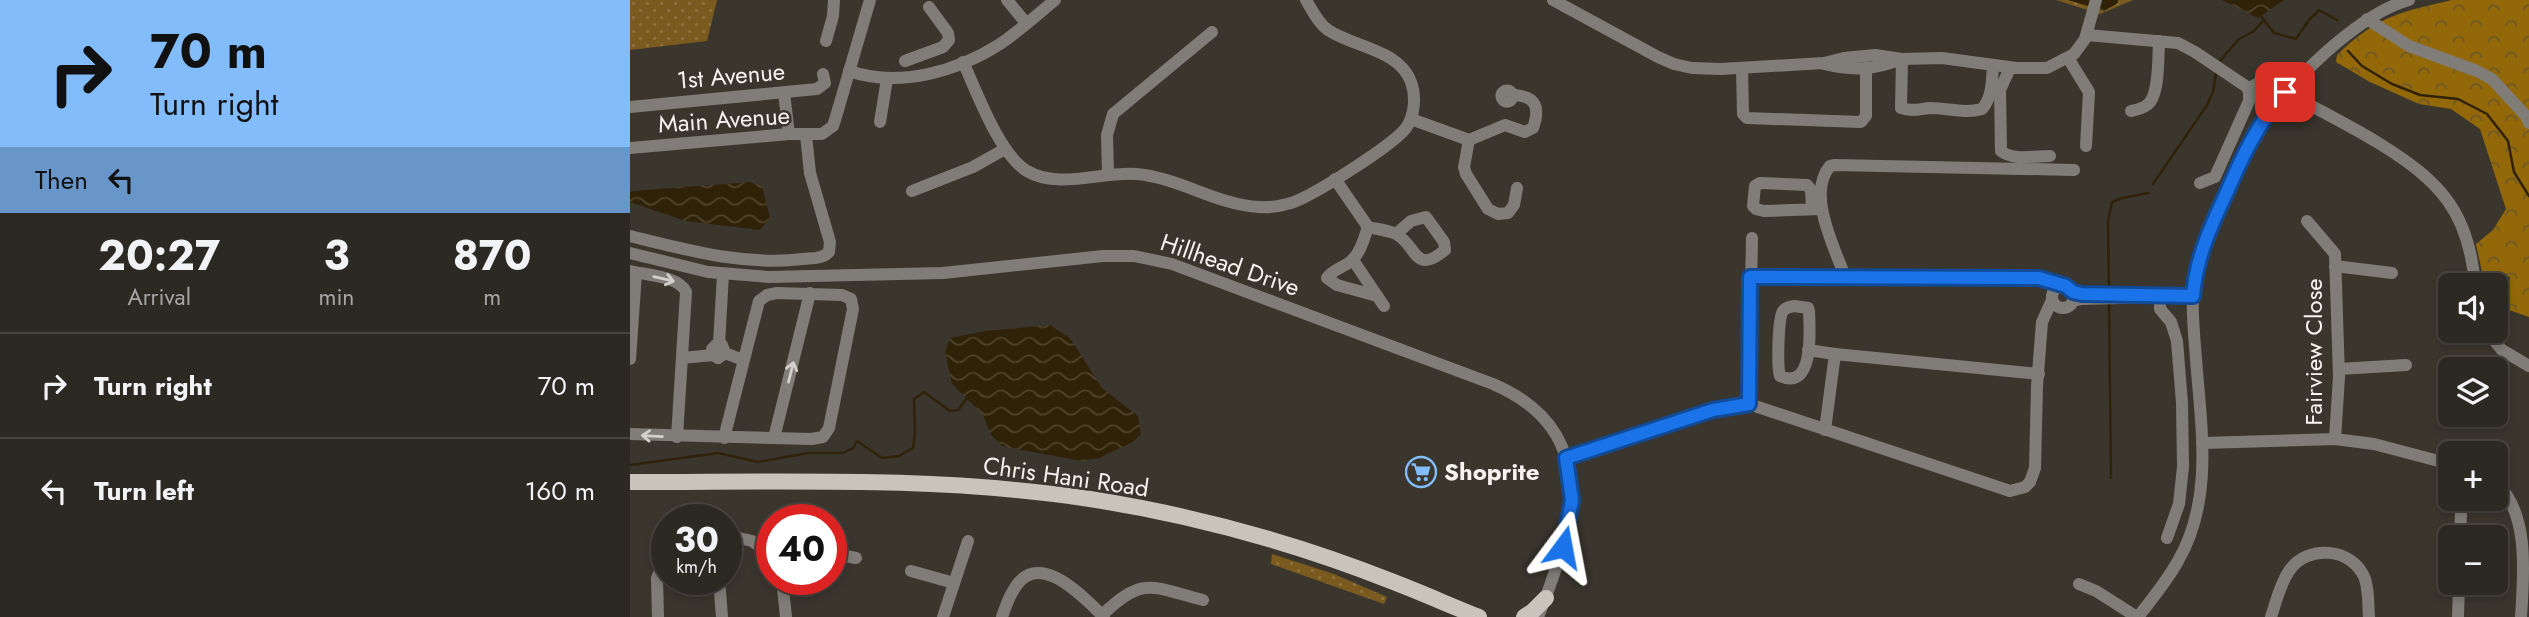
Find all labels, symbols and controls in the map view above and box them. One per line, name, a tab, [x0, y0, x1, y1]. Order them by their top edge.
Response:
text: 70 m	[150, 16, 267, 86]
icon: right	[35, 28, 126, 119]
street label: 1st Avenue	[676, 53, 786, 98]
pin	[2255, 62, 2315, 122]
icon: arrive	[2266, 73, 2304, 111]
text: Turn right	[150, 81, 279, 127]
street label: Main Avenue	[657, 97, 791, 142]
text: Then	[35, 161, 88, 199]
icon: left	[102, 161, 140, 199]
street label: Hillhead Drive	[1156, 224, 1304, 305]
text: 20:27	[98, 225, 220, 286]
text: 3	[323, 225, 350, 286]
text: 870	[453, 225, 532, 286]
one-way arrow	[652, 273, 674, 286]
map controls	[2438, 273, 2508, 595]
button: sound	[2438, 273, 2508, 343]
street label: Fairview Close	[2296, 278, 2331, 426]
text: Arrival	[128, 280, 191, 314]
text: min	[318, 280, 354, 314]
text: m	[483, 280, 501, 314]
button: layers	[2438, 357, 2508, 427]
one-way arrow	[784, 361, 798, 384]
icon: right	[35, 367, 73, 405]
text: Turn right	[94, 367, 212, 405]
text: 70 m	[538, 367, 595, 405]
one-way arrow	[641, 429, 664, 442]
button: +	[2438, 441, 2508, 511]
street label: Chris Hani Road	[981, 448, 1151, 505]
place label: Shoprite	[1444, 454, 1540, 489]
supermarket icon: Shoprite	[1404, 455, 1438, 489]
icon: left	[35, 472, 73, 510]
text: Turn left	[94, 472, 194, 510]
text: 160 m	[525, 472, 595, 510]
speed limit sign: 40	[756, 504, 847, 595]
position arrow	[1526, 510, 1600, 584]
text: 30	[674, 515, 719, 565]
button: −	[2438, 525, 2508, 595]
text: km/h	[676, 554, 717, 580]

